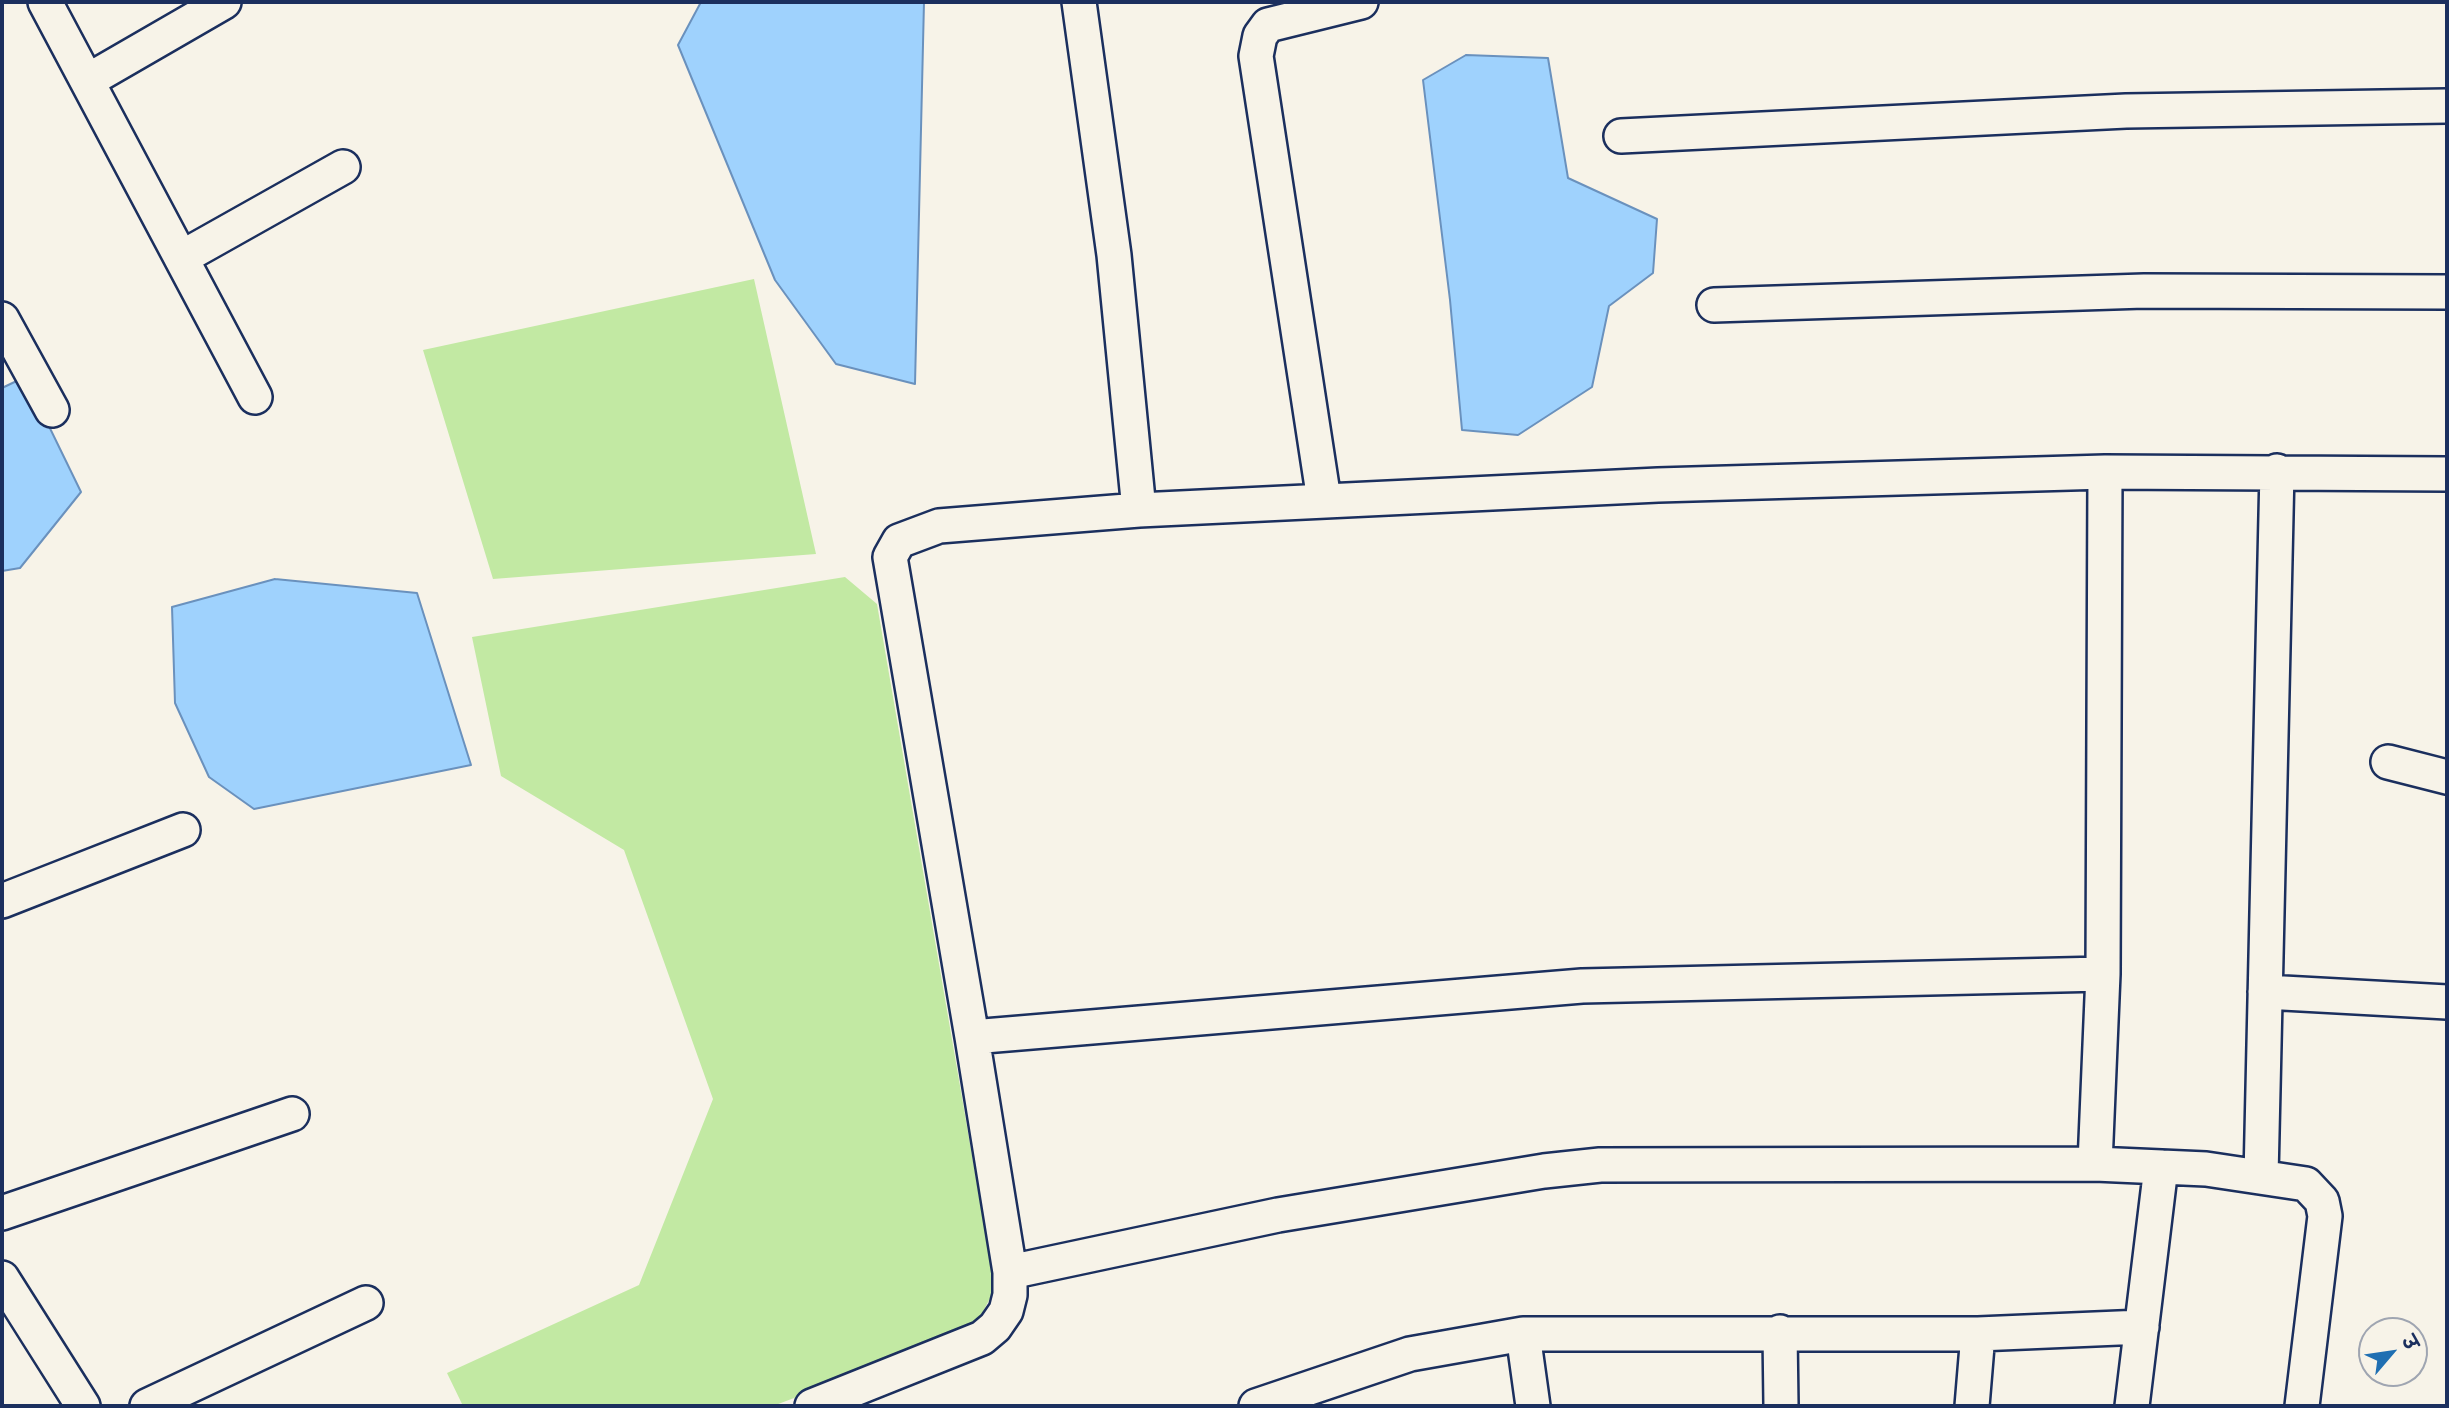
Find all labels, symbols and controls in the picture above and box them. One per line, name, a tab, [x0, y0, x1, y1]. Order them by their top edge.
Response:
north arrow	[2358, 1317, 2428, 1387]
text: उ	[2396, 1331, 2423, 1354]

